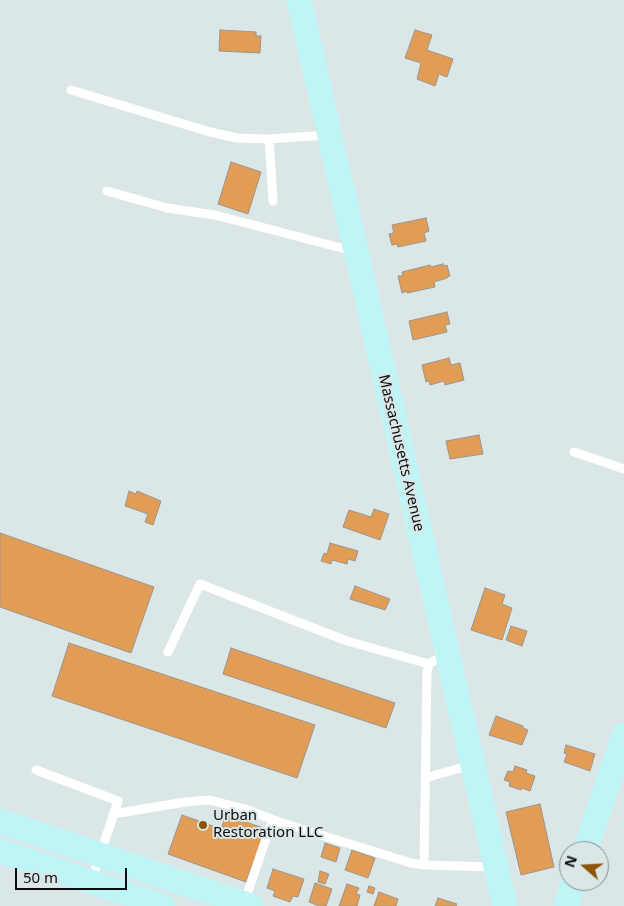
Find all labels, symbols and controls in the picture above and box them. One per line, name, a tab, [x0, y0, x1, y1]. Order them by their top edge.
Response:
street label: Massachusetts Avenue	[374, 373, 428, 533]
place label: Urban Restoration LLC	[213, 807, 323, 842]
marker: Urban Restoration LLC	[197, 819, 209, 831]
north arrow	[559, 841, 609, 891]
text: N	[559, 853, 581, 870]
scale bar	[18, 858, 130, 890]
text: 50 m	[23, 867, 58, 887]

